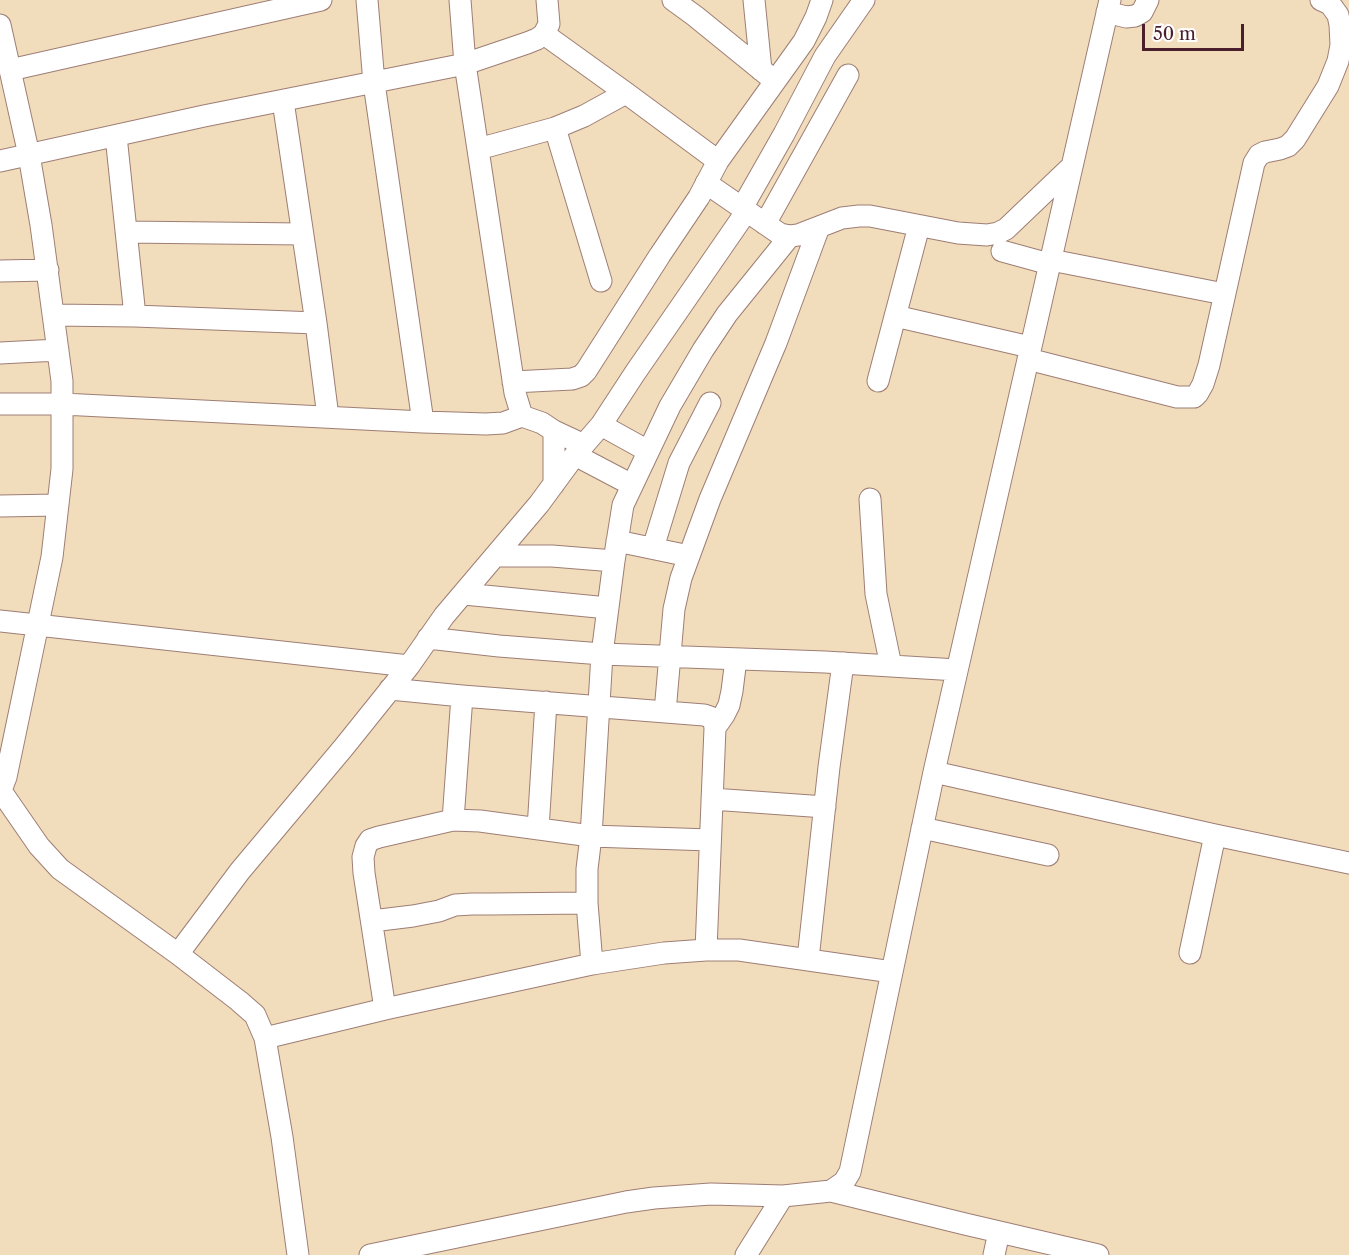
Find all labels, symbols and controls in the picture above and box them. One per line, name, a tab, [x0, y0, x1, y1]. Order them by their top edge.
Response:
scale bar	[1145, 12, 1247, 50]
text: 50 m	[1153, 23, 1196, 45]

